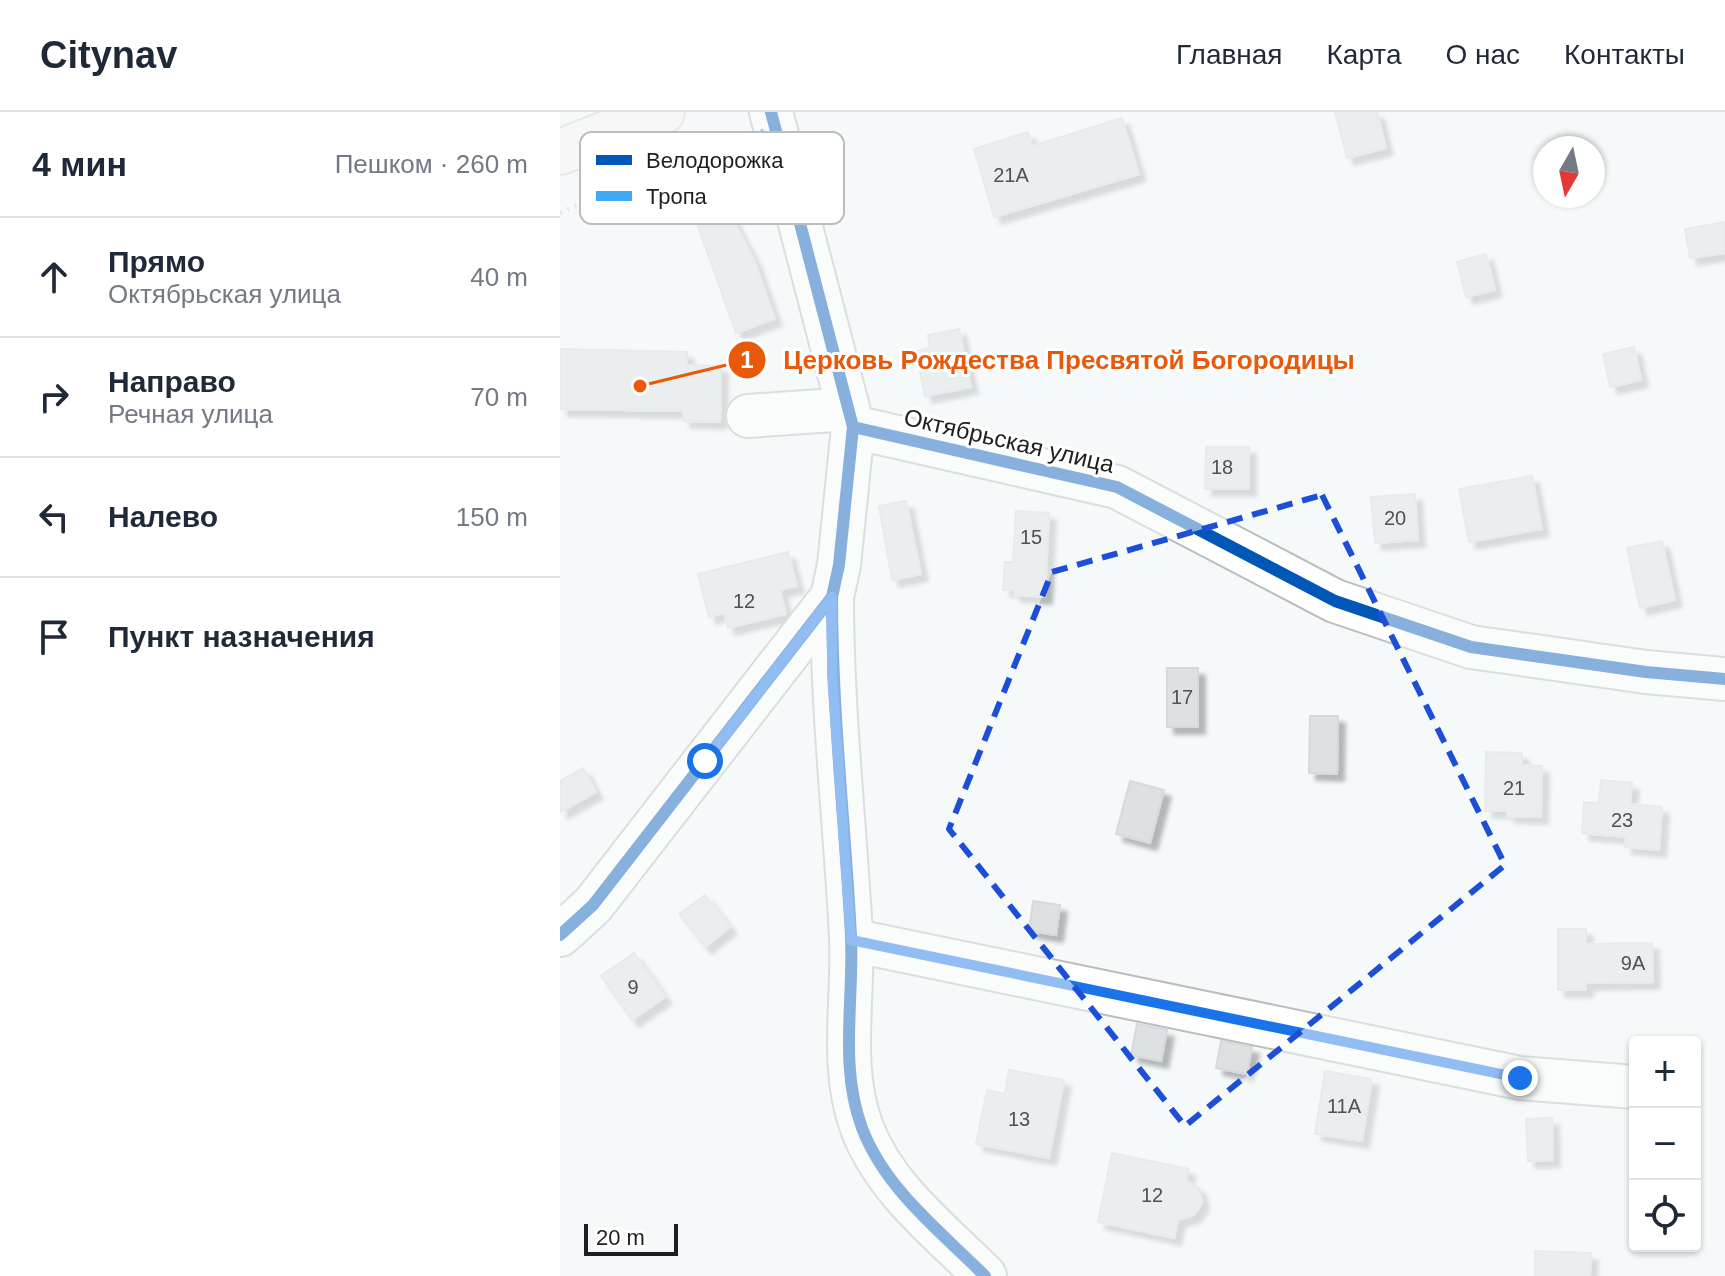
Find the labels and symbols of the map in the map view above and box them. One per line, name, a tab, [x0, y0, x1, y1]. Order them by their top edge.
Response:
legend	[580, 132, 844, 224]
north arrow	[1533, 136, 1605, 208]
text: Велодорожка	[646, 148, 784, 173]
house number: 21А	[993, 164, 1029, 186]
text: Тропа	[646, 184, 708, 209]
callout: Церковь Рождества Пресвятой Богородицы	[727, 335, 1371, 385]
text: Церковь Рождества Пресвятой Богородицы	[783, 345, 1355, 375]
text: 1	[740, 346, 754, 373]
street label: Октябрьская улица	[901, 403, 1118, 478]
house number: 18	[1211, 456, 1233, 478]
house number: 20	[1384, 507, 1406, 529]
house number: 15	[1020, 526, 1042, 548]
house number: 12	[733, 590, 755, 612]
house number: 17	[1171, 686, 1193, 708]
route start	[687, 743, 723, 779]
house number: 21	[1503, 777, 1525, 799]
house number: 23	[1611, 809, 1633, 831]
house number: 9А	[1621, 952, 1646, 974]
house number: 9	[627, 976, 639, 998]
route end	[1502, 1060, 1538, 1096]
house number: 11А	[1327, 1095, 1362, 1117]
house number: 13	[1008, 1108, 1030, 1130]
house number: 12	[1141, 1184, 1163, 1206]
scale bar	[584, 1220, 678, 1256]

